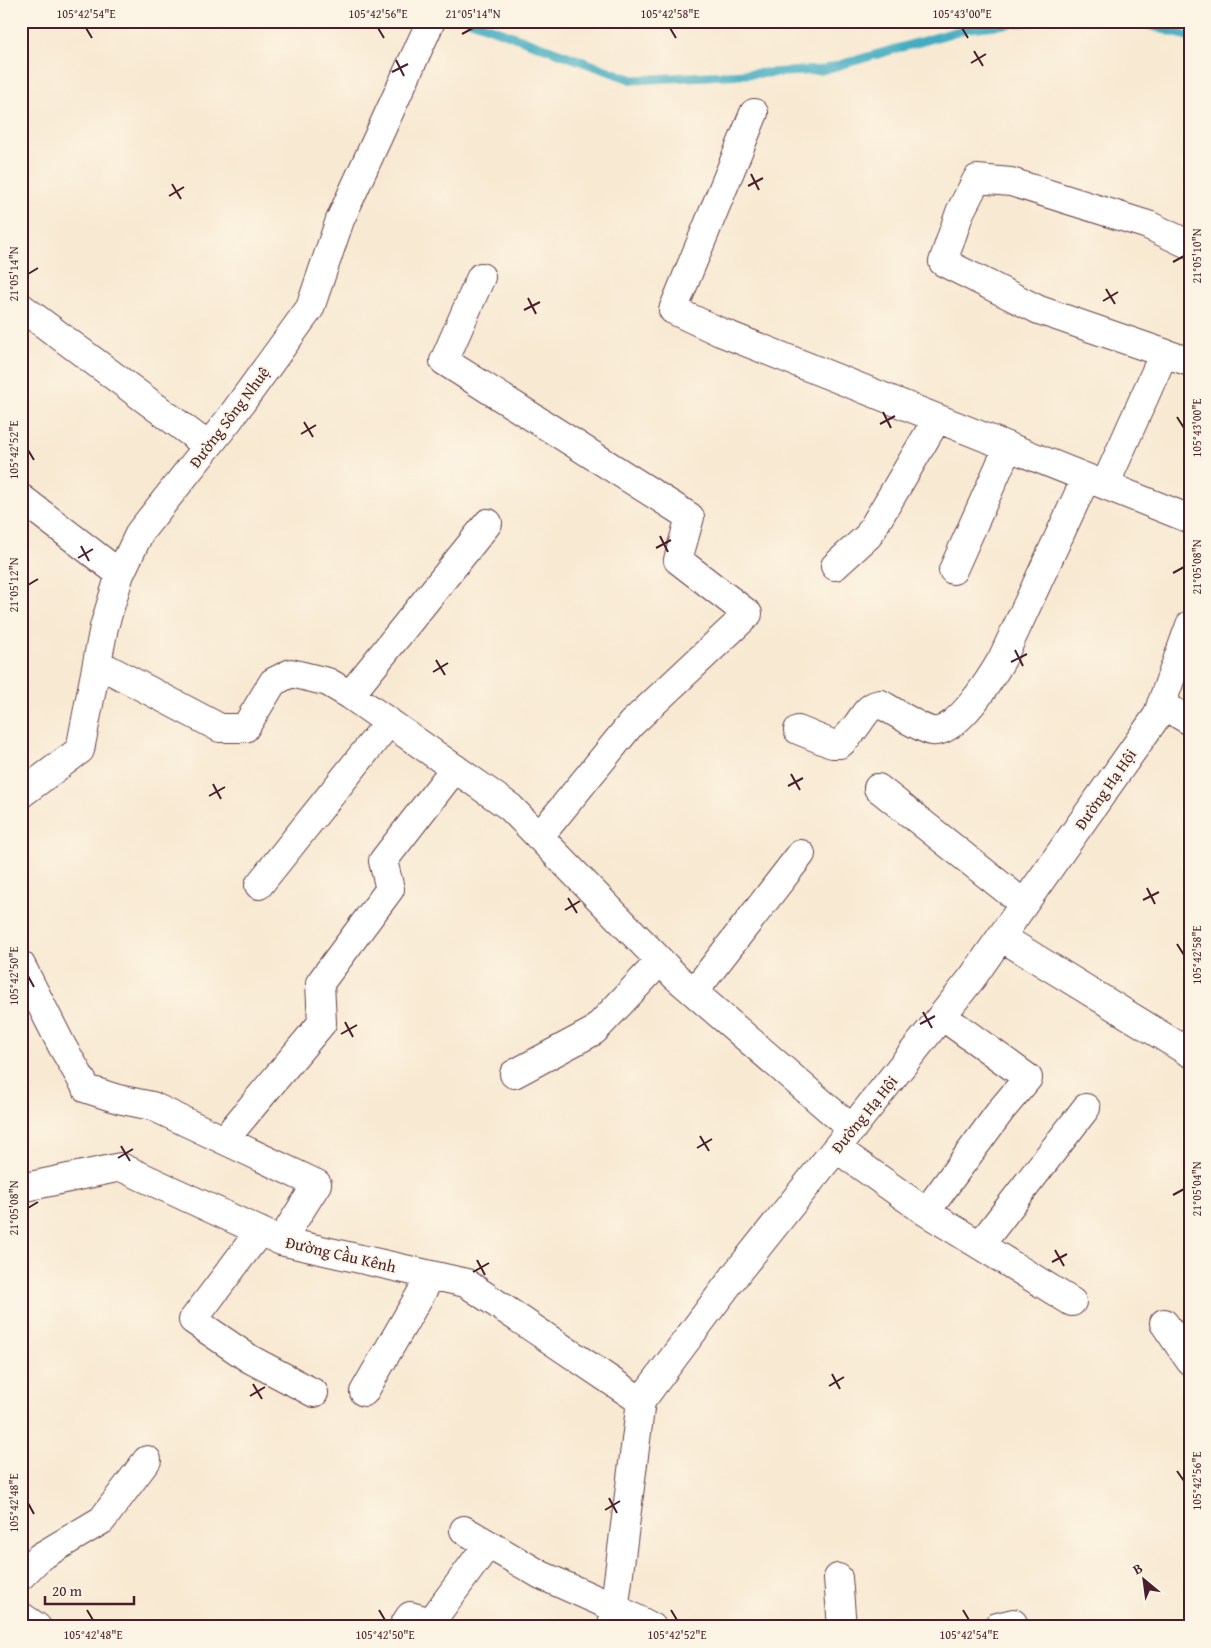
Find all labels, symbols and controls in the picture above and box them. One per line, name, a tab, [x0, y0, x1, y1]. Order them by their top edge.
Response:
text: 105°42'54"E	[56, 5, 116, 22]
text: 105°42'56"E	[348, 5, 408, 22]
text: 21°05'14"N	[445, 5, 501, 22]
text: 105°42'58"E	[640, 5, 700, 22]
text: 105°43'00"E	[932, 5, 992, 22]
text: 21°05'10"N	[1188, 228, 1205, 284]
text: 21°05'14"N	[5, 246, 22, 302]
street label: Đường Sông Nhuệ	[183, 361, 275, 473]
text: 105°43'00"E	[1188, 398, 1205, 458]
text: 105°42'52"E	[5, 420, 22, 480]
text: 21°05'08"N	[1188, 539, 1205, 595]
text: 21°05'12"N	[5, 557, 22, 613]
street label: Đường Hạ Hội	[1068, 743, 1142, 834]
text: 105°42'58"E	[1188, 925, 1205, 985]
text: 105°42'50"E	[5, 946, 22, 1006]
street label: Đường Hạ Hội	[825, 1069, 903, 1158]
text: 21°05'04"N	[1188, 1161, 1205, 1217]
text: 21°05'08"N	[5, 1180, 22, 1236]
street label: Đường Cầu Kênh	[283, 1230, 399, 1278]
text: 105°42'56"E	[1188, 1451, 1205, 1511]
text: 105°42'48"E	[5, 1473, 22, 1533]
north arrow	[1118, 1556, 1168, 1606]
text: B	[1129, 1558, 1146, 1579]
scale bar	[45, 1573, 134, 1605]
text: 20 m	[52, 1580, 83, 1601]
text: 105°42'48"E	[63, 1626, 123, 1643]
text: 105°42'50"E	[355, 1626, 415, 1643]
text: 105°42'52"E	[647, 1626, 707, 1643]
text: 105°42'54"E	[939, 1626, 999, 1643]

